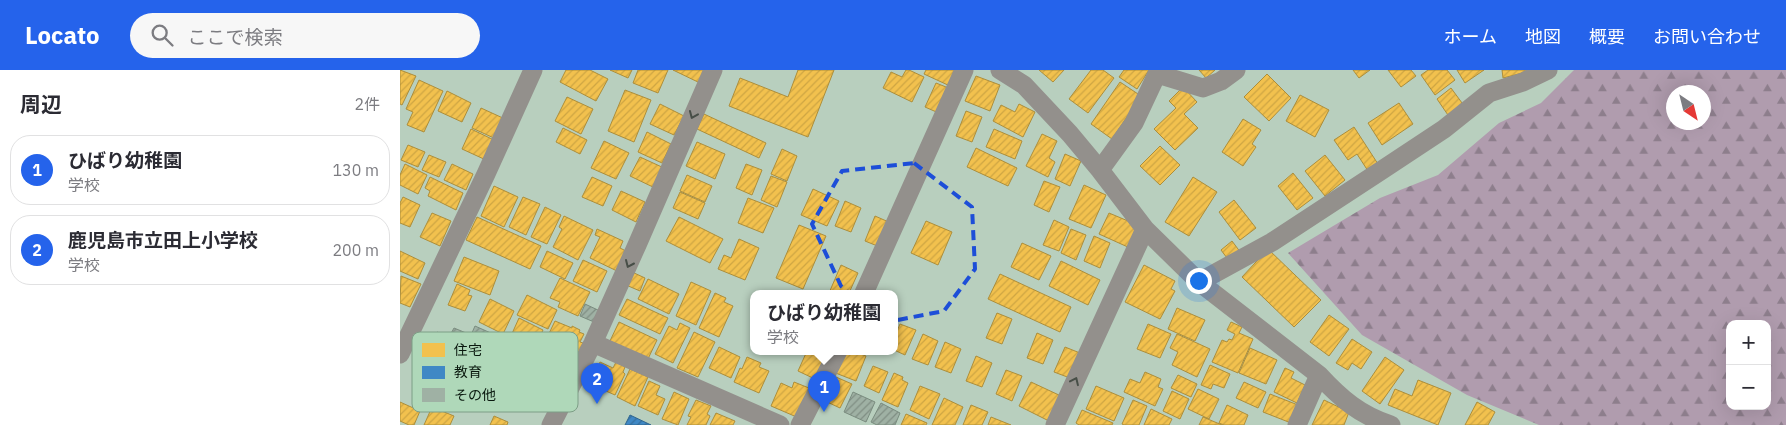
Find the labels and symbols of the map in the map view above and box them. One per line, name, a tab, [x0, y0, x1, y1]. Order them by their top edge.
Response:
north arrow	[1666, 85, 1711, 130]
one-way arrow	[689, 110, 700, 119]
one-way arrow	[624, 259, 635, 268]
your location	[1186, 268, 1212, 294]
legend	[412, 332, 578, 412]
text: 住宅	[454, 341, 482, 359]
text: 教育	[454, 363, 482, 381]
pin: 2	[581, 363, 613, 404]
pin: 1	[808, 371, 840, 412]
one-way arrow	[1069, 377, 1080, 386]
text: その他	[454, 386, 496, 404]

